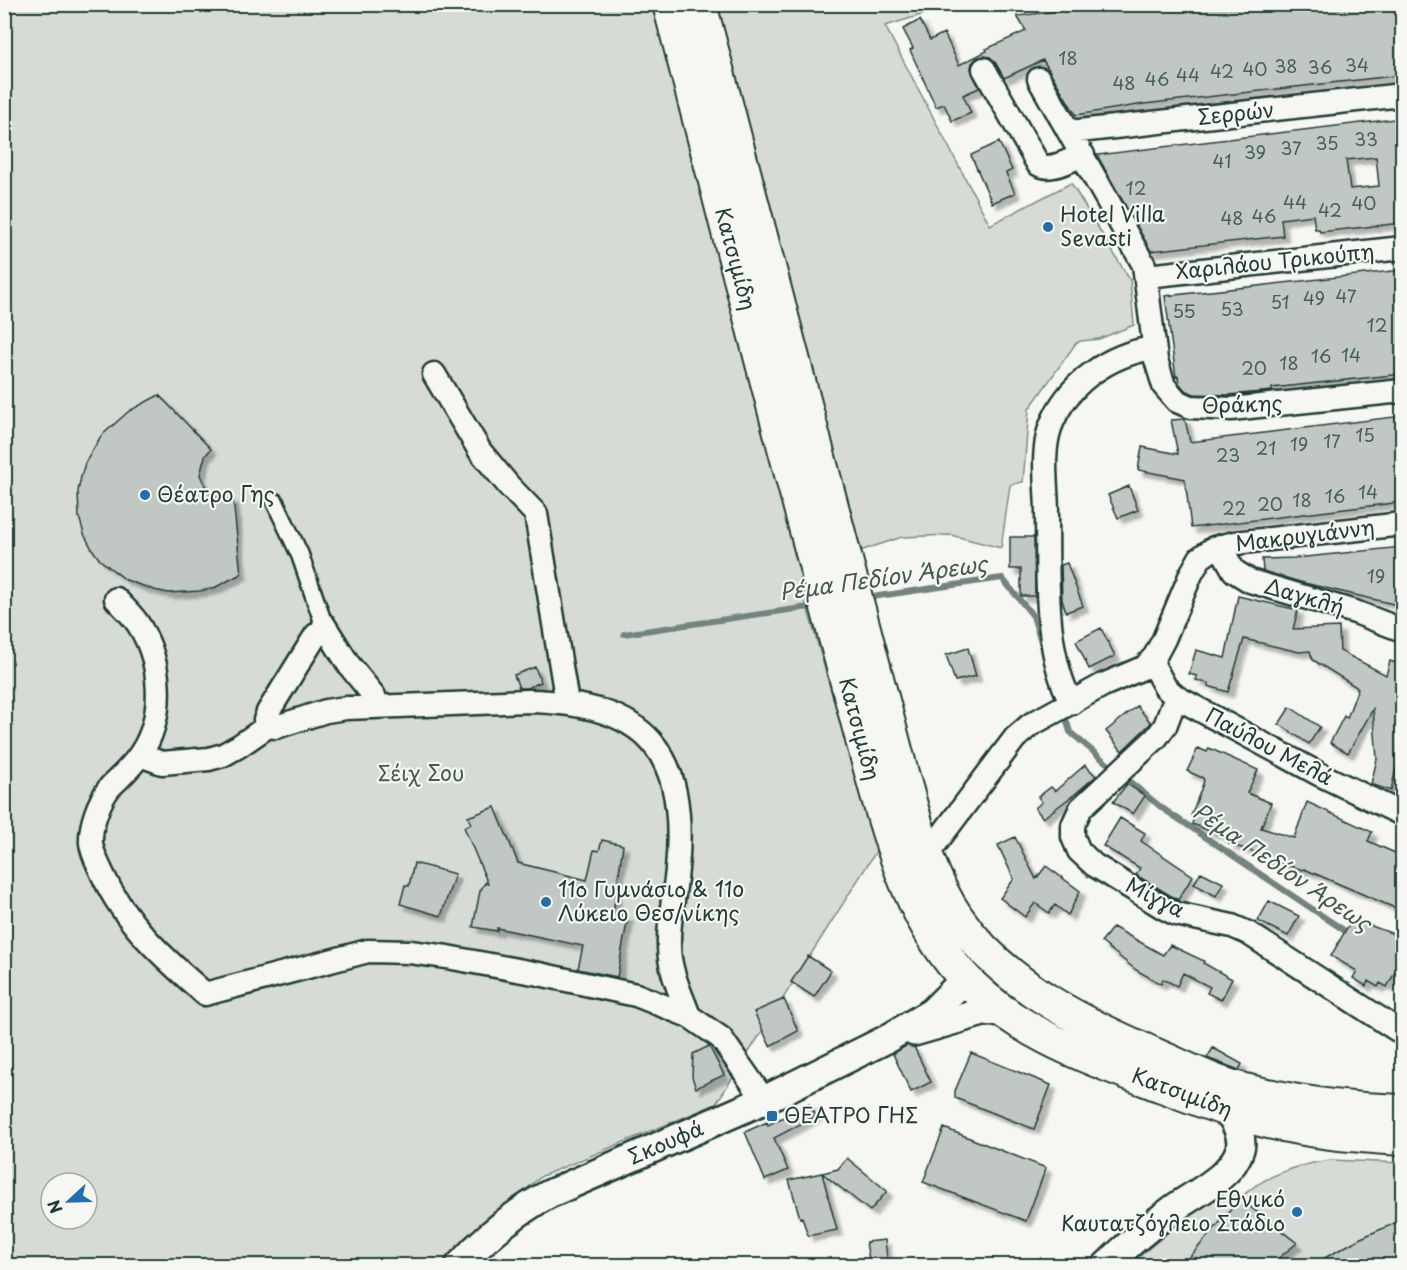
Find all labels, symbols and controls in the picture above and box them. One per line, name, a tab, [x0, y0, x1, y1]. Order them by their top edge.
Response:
house number: 18	[1058, 44, 1078, 71]
house number: 34	[1345, 51, 1369, 78]
house number: 38	[1274, 52, 1298, 79]
house number: 36	[1308, 53, 1332, 80]
house number: 40	[1242, 55, 1268, 82]
house number: 42	[1210, 57, 1234, 84]
house number: 44	[1176, 61, 1200, 88]
house number: 46	[1145, 65, 1169, 92]
house number: 48	[1112, 69, 1136, 96]
street label: Σερρών	[1196, 92, 1276, 132]
house number: 33	[1354, 125, 1378, 152]
house number: 35	[1315, 129, 1339, 156]
house number: 37	[1280, 134, 1302, 161]
house number: 39	[1244, 138, 1266, 165]
house number: 41	[1213, 147, 1231, 174]
house number: 12	[1126, 174, 1146, 201]
house number: 44	[1283, 188, 1307, 215]
house number: 40	[1351, 189, 1377, 216]
house number: 42	[1318, 196, 1342, 223]
place label: Hotel Villa Sevasti	[1060, 197, 1165, 253]
house number: 46	[1252, 202, 1276, 229]
street label: Κατσιμίδη	[708, 204, 766, 313]
house number: 48	[1220, 204, 1244, 231]
marker: Hotel Villa Sevasti	[1041, 220, 1055, 234]
street label: Χαριλάου Τρικούπη	[1174, 234, 1376, 286]
house number: 47	[1335, 282, 1357, 309]
house number: 49	[1303, 284, 1325, 311]
house number: 51	[1270, 288, 1290, 315]
house number: 53	[1220, 295, 1244, 322]
house number: 55	[1172, 297, 1196, 324]
house number: 12	[1367, 311, 1387, 338]
house number: 14	[1341, 341, 1361, 368]
house number: 16	[1311, 342, 1331, 369]
house number: 18	[1279, 349, 1299, 376]
house number: 20	[1241, 354, 1267, 381]
street label: Θράκης	[1201, 386, 1283, 420]
house number: 15	[1355, 421, 1375, 448]
house number: 17	[1323, 427, 1341, 454]
house number: 19	[1290, 430, 1308, 457]
house number: 21	[1256, 434, 1276, 461]
house number: 23	[1216, 441, 1240, 468]
place label: Θέατρο Γης	[157, 477, 275, 509]
house number: 14	[1358, 478, 1378, 505]
house number: 16	[1325, 482, 1345, 509]
house number: 18	[1292, 486, 1312, 513]
marker: Θέατρο Γης	[138, 488, 152, 502]
house number: 20	[1257, 490, 1283, 517]
house number: 22	[1222, 494, 1246, 521]
street label: Μακρυγιάννη	[1233, 510, 1376, 558]
water label: Ρέμα Πεδίον Άρεως	[777, 545, 991, 607]
house number: 19	[1367, 562, 1385, 589]
street label: Δαγκλή	[1261, 568, 1348, 622]
street label: Κατσιμίδη	[832, 674, 890, 783]
street label: Παύλου Μελά	[1201, 698, 1340, 792]
park label: Σέιχ Σου	[378, 756, 464, 788]
water label: Ρέμα Πεδίον Άρεως	[1187, 793, 1380, 939]
street label: Μίγγα	[1121, 868, 1191, 925]
place label: 11ο Γυμνάσιο & 11ο Λύκειο Θεσ/νίκης	[558, 872, 744, 928]
marker: 11ο Γυμνάσιο & 11ο Λύκειο Θεσ/νίκης	[539, 895, 553, 909]
street label: Κατσιμίδη	[1128, 1058, 1237, 1124]
place label: ΘΕΑΤΡΟ ΓΗΣ	[784, 1098, 918, 1130]
marker: ΘΕΑΤΡΟ ΓΗΣ	[765, 1109, 779, 1123]
street label: Σκουφά	[622, 1111, 708, 1171]
north arrow	[39, 1171, 99, 1231]
place label: Εθνικό Καυτατζόγλειο Στάδιο	[1061, 1182, 1285, 1238]
text: N	[41, 1197, 68, 1217]
marker: Εθνικό Καυτατζόγλειο Στάδιο	[1290, 1205, 1304, 1219]

